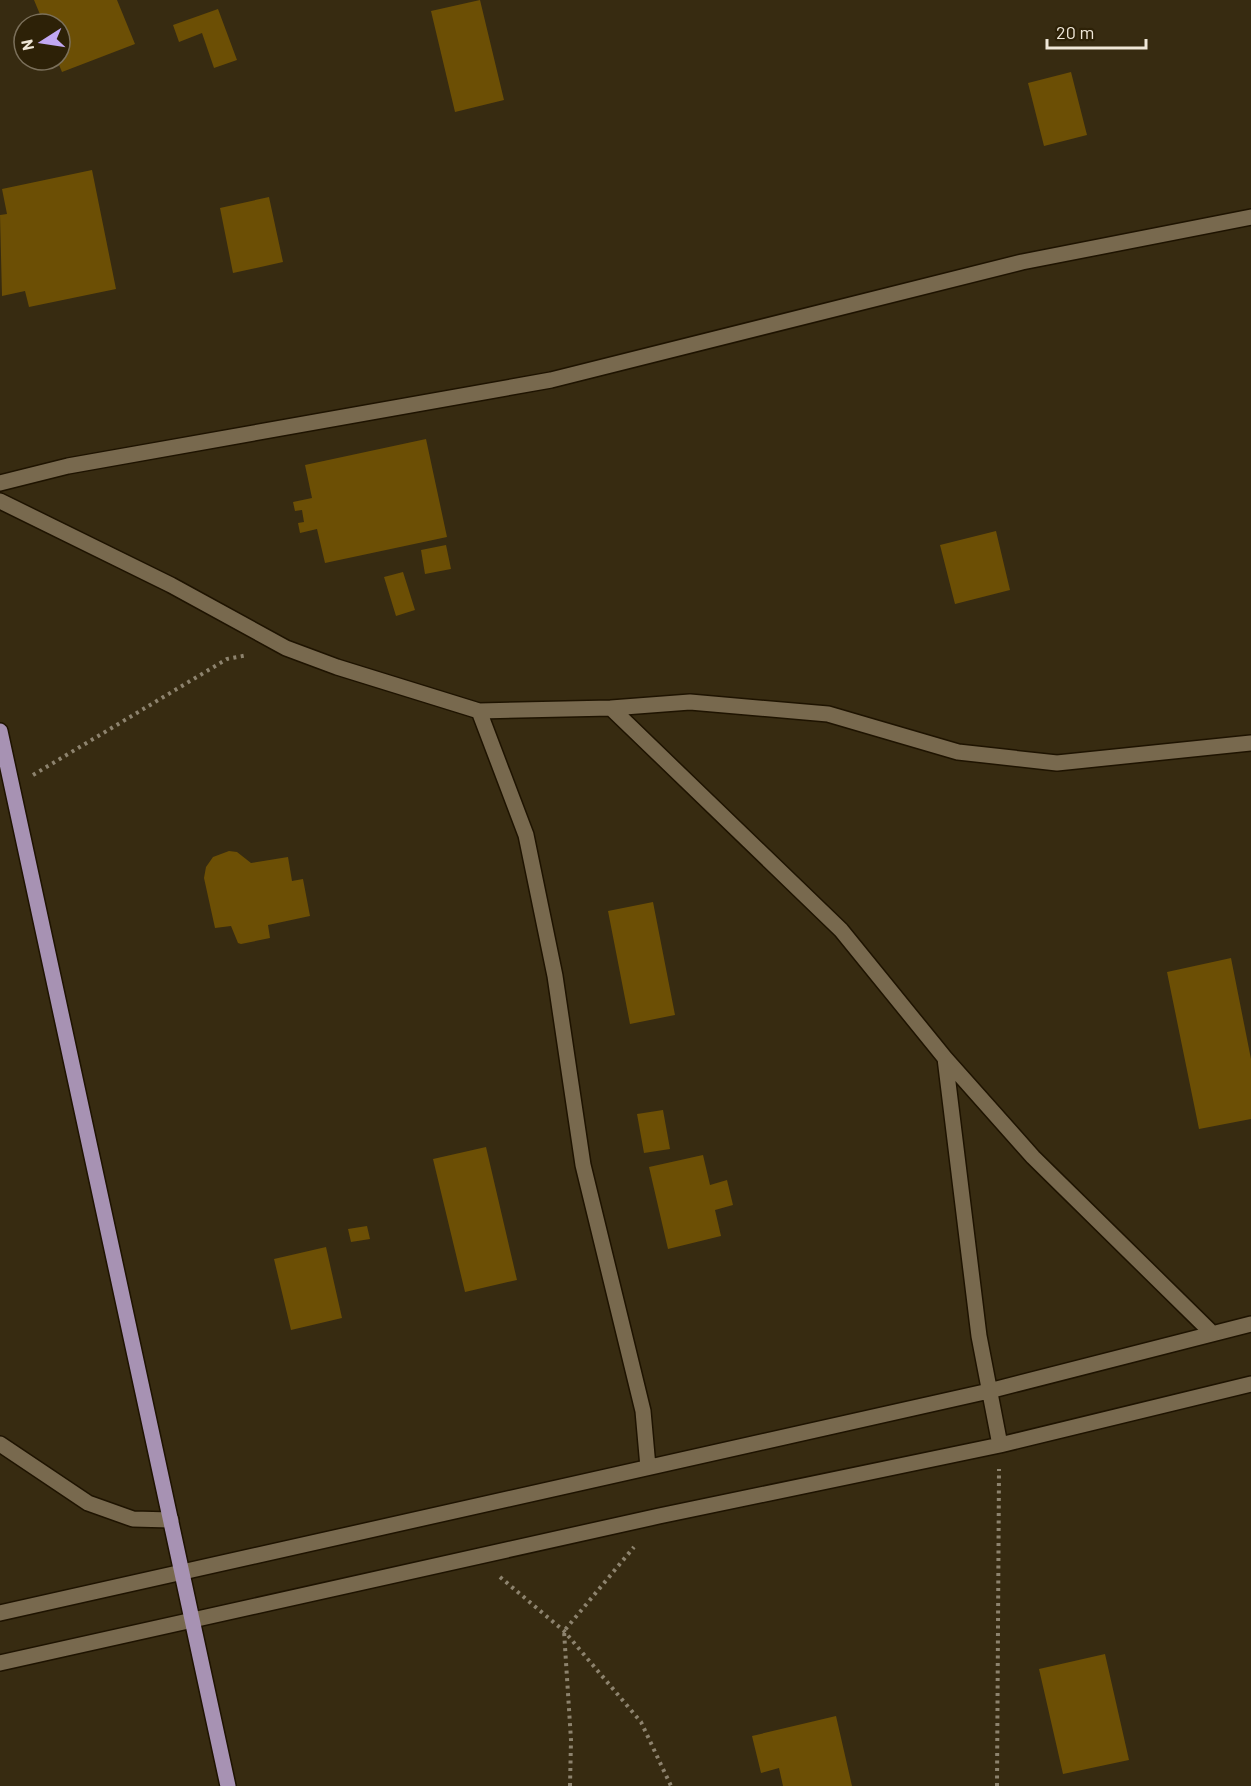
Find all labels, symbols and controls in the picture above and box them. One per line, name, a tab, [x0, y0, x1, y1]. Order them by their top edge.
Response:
north arrow	[12, 12, 72, 72]
scale bar	[1047, 12, 1146, 50]
text: 20 m	[1056, 21, 1094, 43]
text: N	[16, 38, 37, 52]

